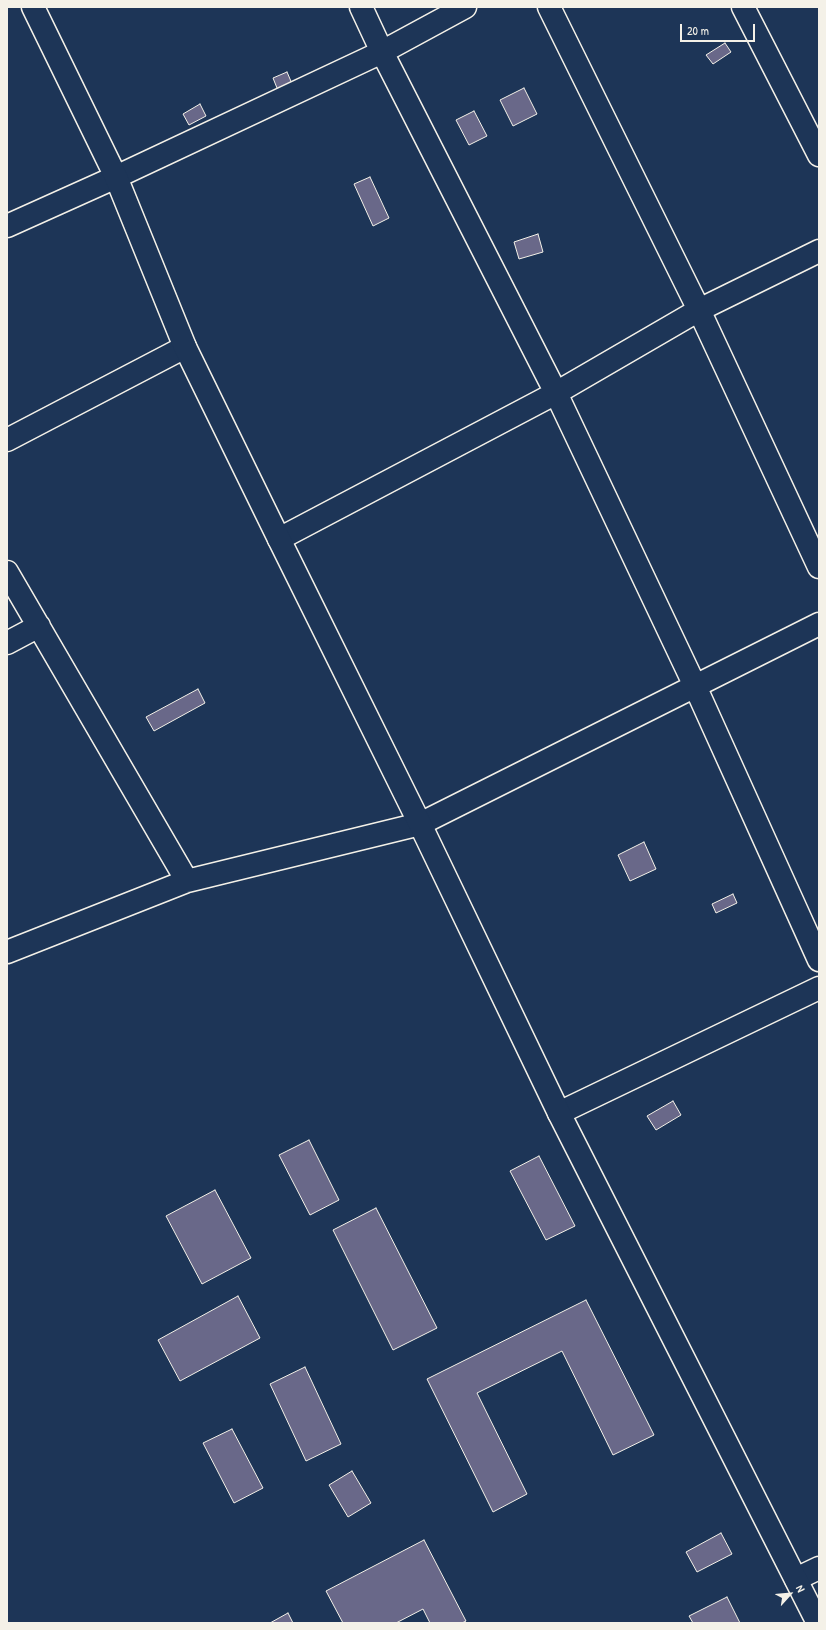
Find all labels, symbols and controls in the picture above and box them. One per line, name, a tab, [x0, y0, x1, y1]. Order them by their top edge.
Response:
scale bar	[682, 16, 757, 42]
text: 20 m	[687, 22, 709, 39]
north arrow	[770, 1574, 810, 1614]
text: N	[793, 1583, 808, 1594]

